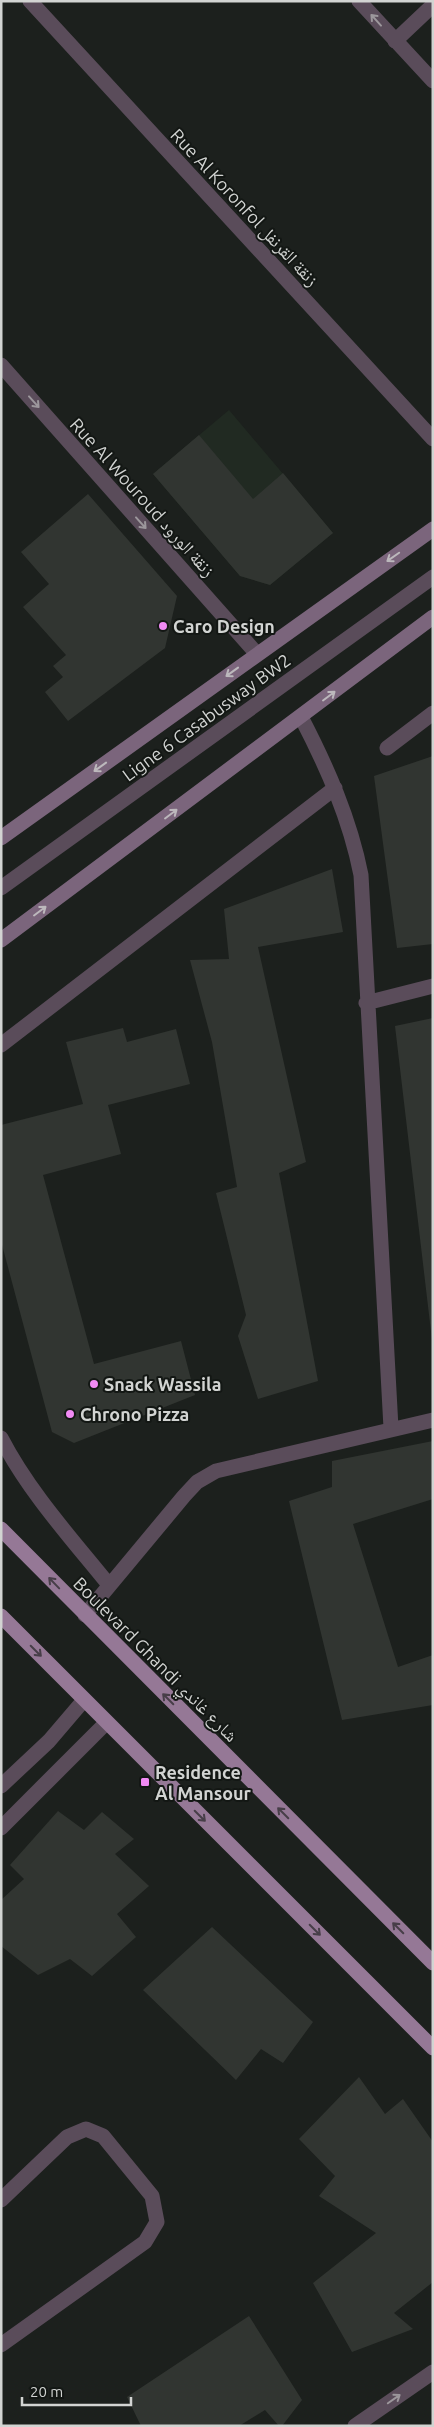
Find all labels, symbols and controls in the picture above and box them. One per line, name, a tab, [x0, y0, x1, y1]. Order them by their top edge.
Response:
one-way arrow	[370, 13, 382, 26]
street label: Rue Al Koronfol زنقة القرنفل	[166, 124, 323, 291]
one-way arrow	[28, 395, 39, 408]
street label: Rue Al Wouroud زنقة الورود	[66, 414, 219, 581]
one-way arrow	[136, 517, 147, 530]
one-way arrow	[387, 552, 400, 563]
place label: Caro Design	[173, 616, 275, 636]
marker: Caro Design	[157, 620, 169, 632]
street label: Ligne 6 Casabusway BW2	[118, 649, 294, 785]
one-way arrow	[225, 667, 239, 677]
one-way arrow	[322, 690, 335, 701]
one-way arrow	[93, 762, 107, 772]
one-way arrow	[164, 808, 177, 819]
one-way arrow	[33, 905, 46, 916]
place label: Snack Wassila	[104, 1374, 221, 1394]
marker: Snack Wassila	[88, 1378, 100, 1390]
place label: Chrono Pizza	[80, 1404, 189, 1424]
marker: Chrono Pizza	[64, 1408, 76, 1420]
street label: Boulevard Ghandi شارع غاندي	[66, 1573, 242, 1749]
one-way arrow	[48, 1577, 60, 1589]
one-way arrow	[29, 1645, 42, 1657]
one-way arrow	[163, 1693, 175, 1705]
place label: Residence Al Mansour	[155, 1762, 252, 1803]
marker: Residence Al Mansour	[139, 1776, 151, 1788]
one-way arrow	[277, 1807, 289, 1820]
one-way arrow	[193, 1809, 205, 1821]
one-way arrow	[392, 1922, 404, 1934]
one-way arrow	[308, 1924, 320, 1936]
scale bar	[22, 2374, 131, 2406]
text: 20 m	[30, 2383, 63, 2400]
one-way arrow	[387, 2394, 401, 2404]

